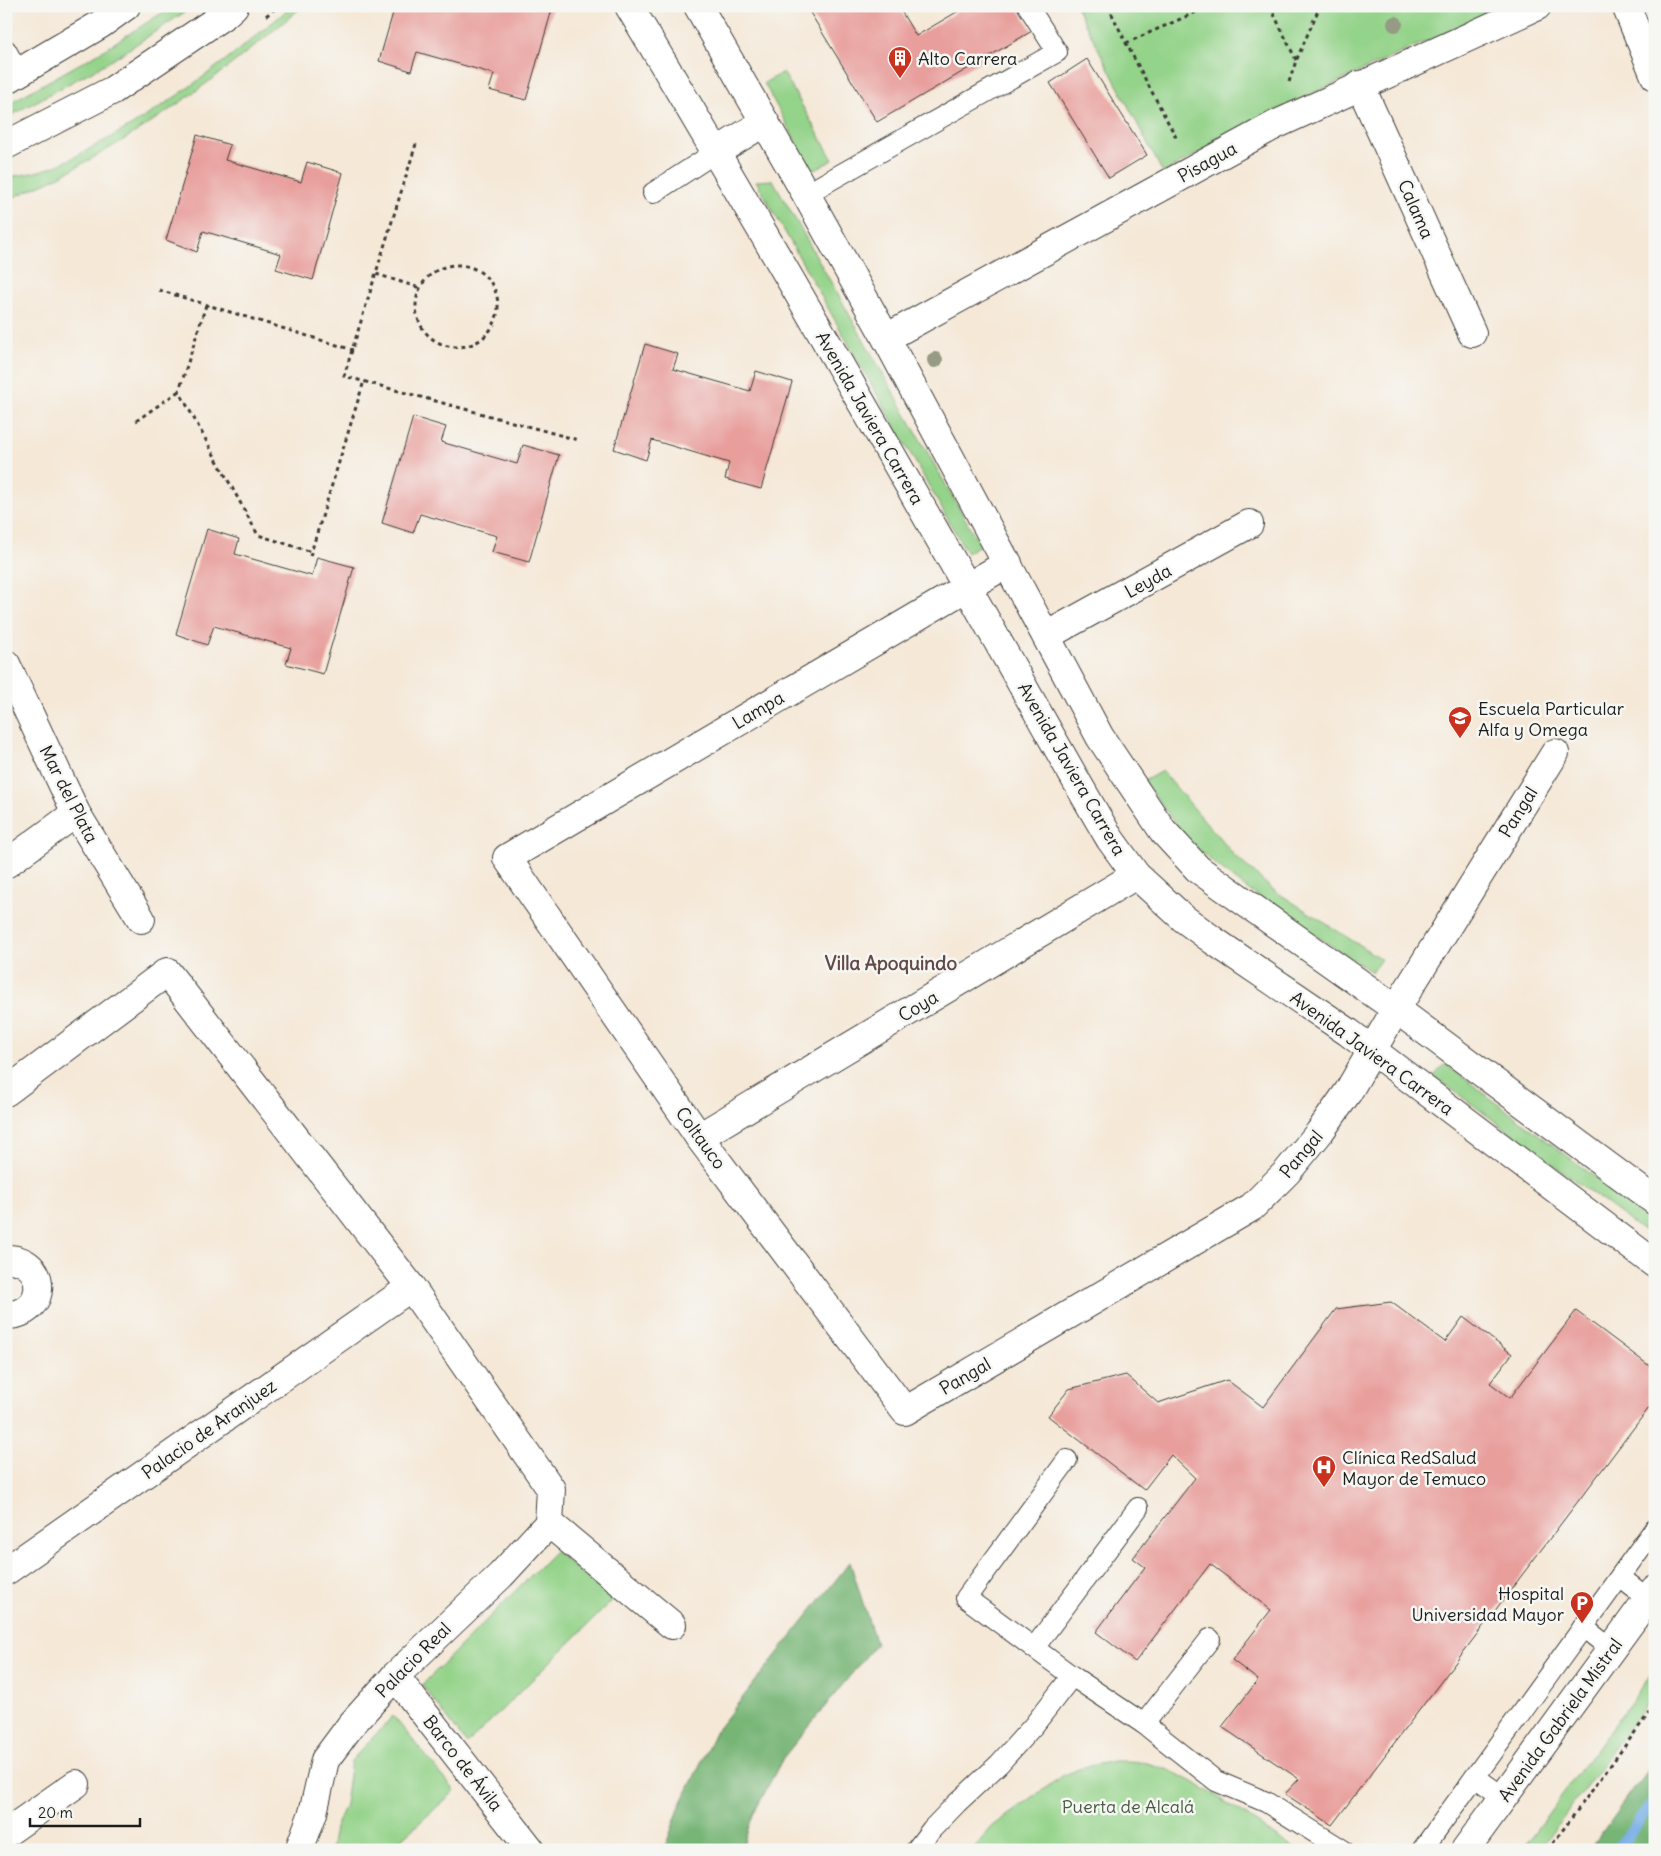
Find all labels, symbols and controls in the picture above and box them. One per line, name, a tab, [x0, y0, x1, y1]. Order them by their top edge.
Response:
building icon: Alto Carrera	[887, 45, 913, 79]
place label: Alto Carrera	[918, 47, 1017, 70]
street label: Pisagua	[1173, 136, 1241, 188]
street label: Calama	[1393, 176, 1439, 242]
street label: Avenida Javiera Carrera	[811, 327, 929, 509]
street label: Leyda	[1121, 559, 1175, 603]
street label: Avenida Javiera Carrera	[1013, 678, 1131, 860]
street label: Lampa	[728, 686, 788, 734]
place label: Escuela Particular Alfa y Omega	[1478, 697, 1625, 741]
school or university icon: Escuela Particular Alfa y Omega	[1447, 705, 1473, 739]
street label: Mar del Plata	[35, 741, 103, 847]
street label: Pangal	[1494, 782, 1542, 842]
district label: Villa Apoquindo	[825, 951, 958, 975]
street label: Coya	[894, 985, 942, 1027]
street label: Avenida Javiera Carrera	[1286, 986, 1458, 1120]
street label: Coltauco	[671, 1102, 731, 1174]
street label: Pangal	[1274, 1125, 1328, 1183]
street label: Pangal	[935, 1352, 995, 1400]
street label: Palacio de Aranjuez	[137, 1374, 281, 1484]
place label: Clínica RedSalud Mayor de Temuco	[1342, 1446, 1486, 1490]
hospital icon: Clínica RedSalud Mayor de Temuco	[1311, 1454, 1337, 1488]
place label: Hospital Universidad Mayor	[1411, 1582, 1565, 1626]
parking icon: Hospital Universidad Mayor	[1569, 1590, 1595, 1624]
street label: Palacio Real	[370, 1617, 456, 1703]
street label: Avenida Gabriela Mistral	[1493, 1634, 1627, 1806]
street label: Barco de Ávila	[418, 1710, 508, 1816]
park label: Puerta de Alcalá	[1062, 1795, 1194, 1818]
scale bar	[30, 1796, 140, 1828]
text: 20 m	[38, 1803, 73, 1822]

